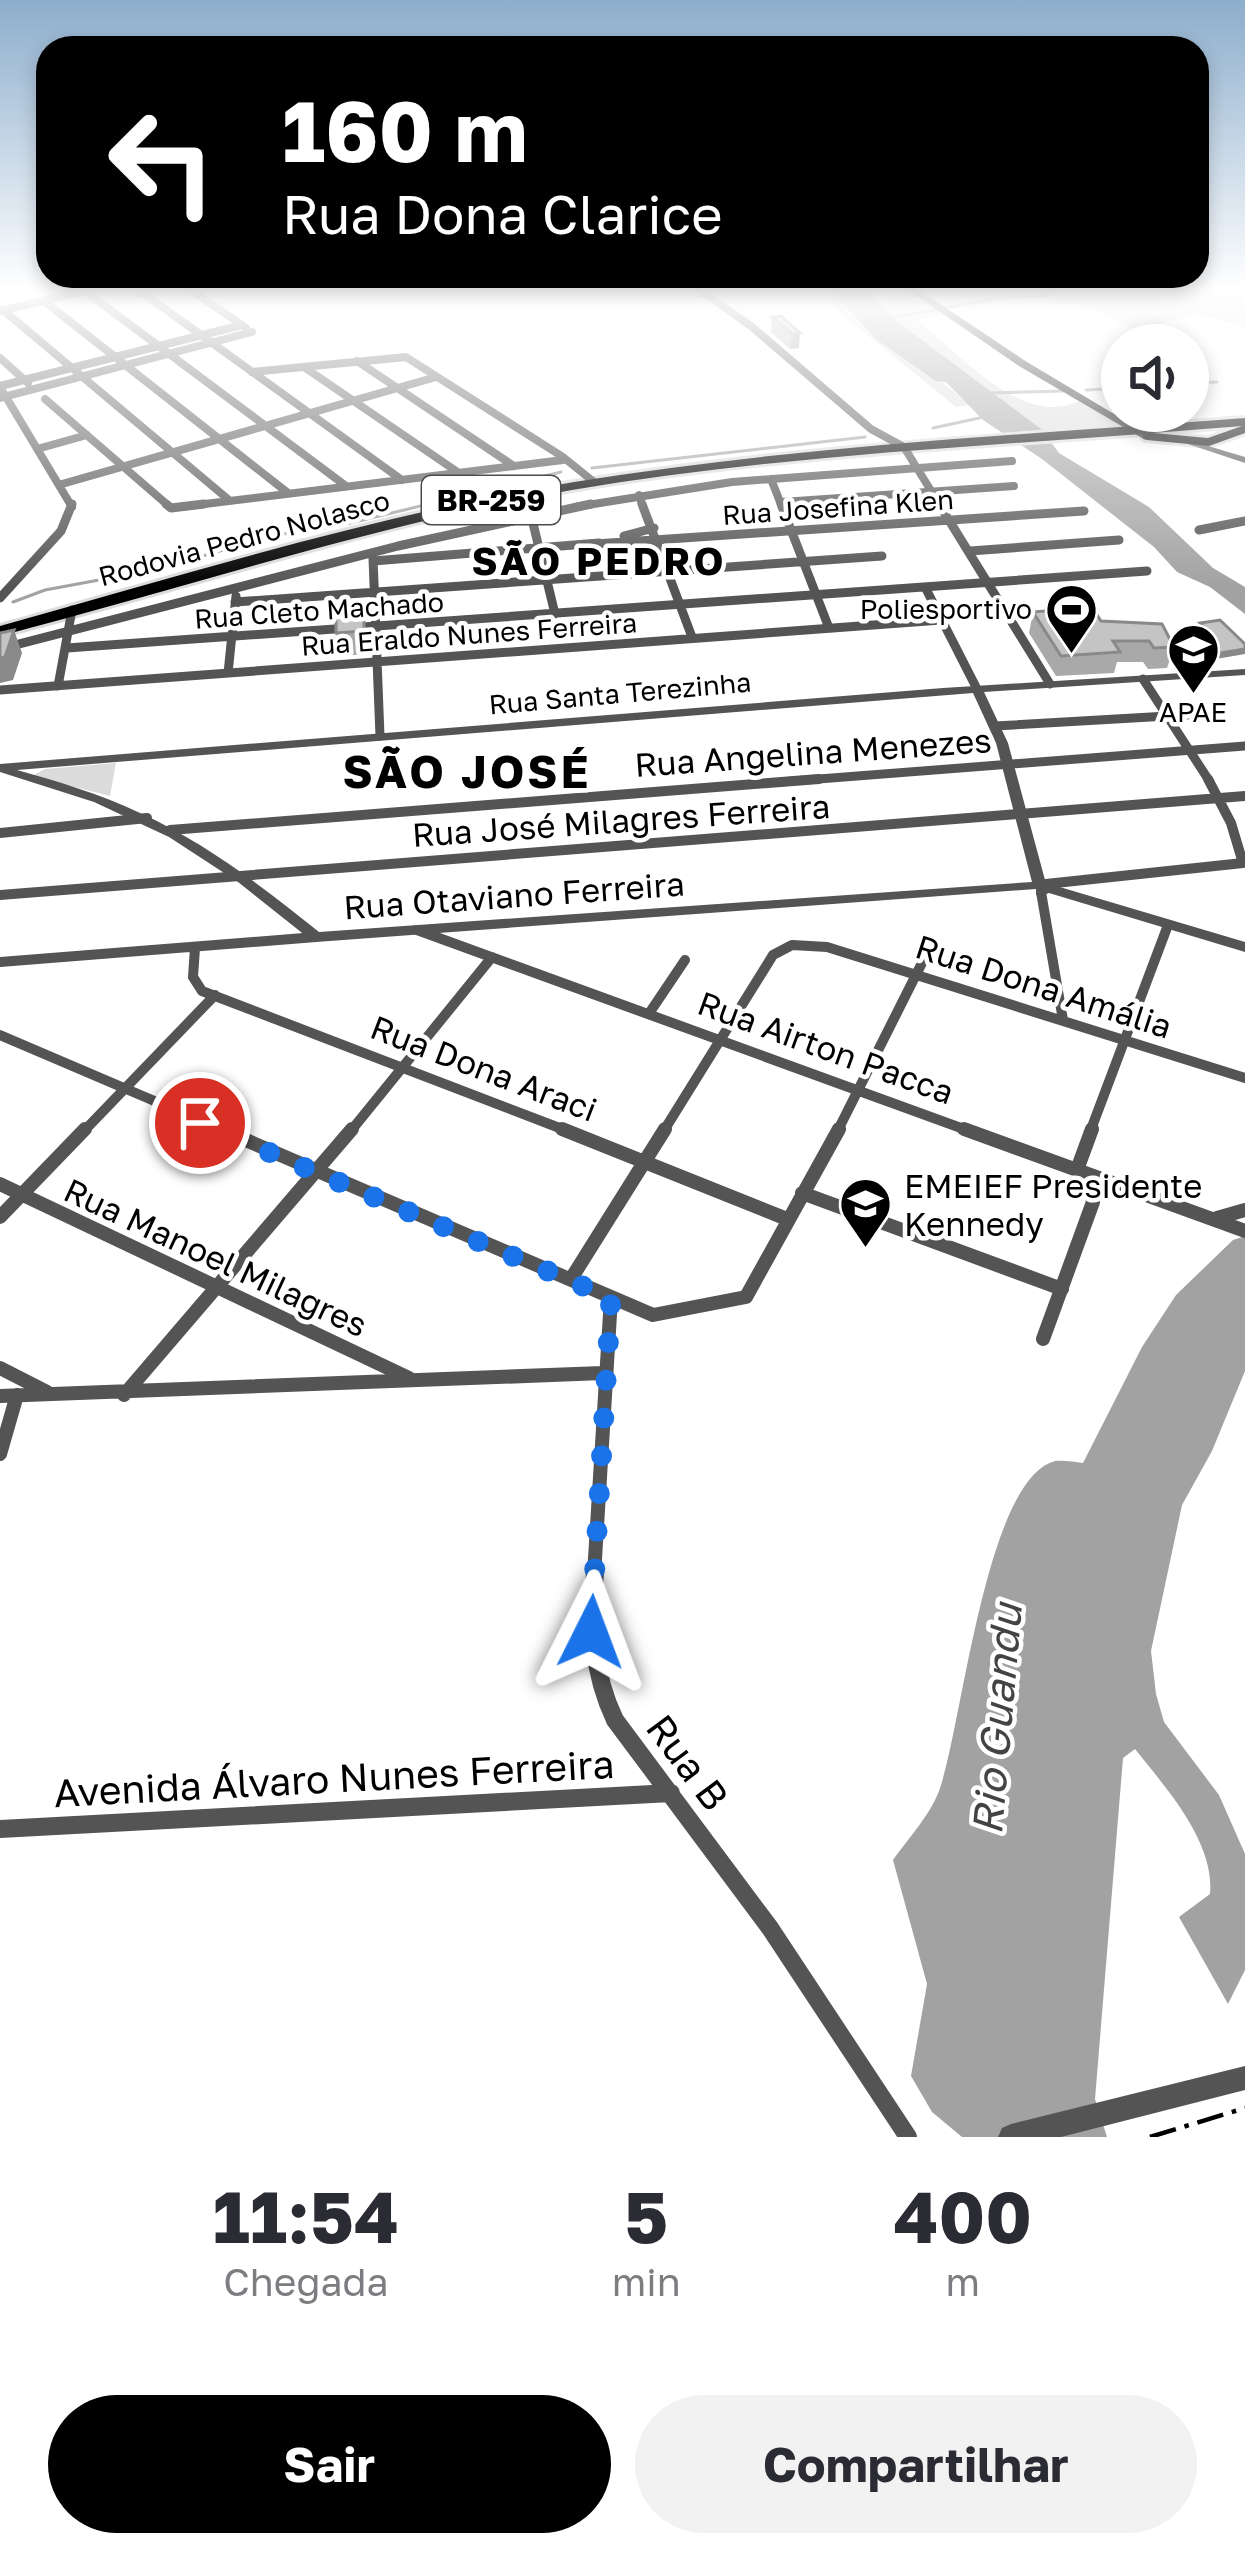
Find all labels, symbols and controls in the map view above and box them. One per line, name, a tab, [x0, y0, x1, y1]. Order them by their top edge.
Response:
text: 160 m	[282, 80, 528, 180]
icon: left	[84, 84, 240, 240]
text: Rua Dona Clarice	[282, 181, 723, 246]
map controls	[1101, 324, 1209, 432]
button: sound	[1101, 324, 1209, 432]
road number: BR-259	[422, 476, 560, 524]
street label: Rua Josefina Klen	[721, 483, 955, 531]
street label: Rodovia Pedro Nolasco	[95, 484, 393, 592]
district label: SÃO PEDRO	[472, 537, 726, 584]
sports icon: Poliesportivo	[1043, 581, 1099, 655]
street label: Rua Cleto Machado	[193, 585, 445, 635]
place label: Poliesportivo	[860, 593, 1032, 625]
street label: Rua Eraldo Nunes Ferreira	[300, 606, 638, 662]
school or university icon: APAE	[1165, 621, 1221, 695]
street label: Rua Santa Terezinha	[488, 666, 752, 720]
place label: APAE	[1159, 696, 1227, 728]
street label: Rua Angelina Menezes	[633, 720, 993, 784]
district label: SÃO JOSÉ	[342, 744, 592, 798]
street label: Rua José Milagres Ferreira	[411, 786, 831, 854]
street label: Rua Otaviano Ferreira	[342, 864, 686, 926]
street label: Rua Dona Amália	[911, 926, 1177, 1046]
street label: Rua Airton Pacca	[693, 983, 959, 1111]
street label: Rua Dona Araci	[366, 1007, 602, 1129]
pin	[149, 1072, 251, 1174]
icon: arrive	[167, 1090, 233, 1156]
place label: EMEIEF Presidente Kennedy	[904, 1166, 1202, 1243]
street label: Rua Manoel Milagres	[58, 1170, 374, 1344]
school or university icon: EMEIEF Presidente Kennedy	[837, 1176, 893, 1250]
position arrow	[528, 1569, 654, 1695]
water label: Rio Guandu	[961, 1599, 1031, 1836]
street label: Rua B	[637, 1705, 739, 1819]
street label: Avenida Álvaro Nunes Ferreira	[53, 1740, 615, 1816]
text: 11:54	[213, 2172, 399, 2259]
text: 5	[624, 2172, 668, 2259]
text: 400	[894, 2172, 1032, 2259]
text: Chegada	[223, 2258, 388, 2305]
text: min	[612, 2258, 681, 2305]
text: m	[946, 2258, 980, 2305]
button: Sair	[48, 2395, 611, 2533]
button: Compartilhar	[635, 2395, 1197, 2533]

